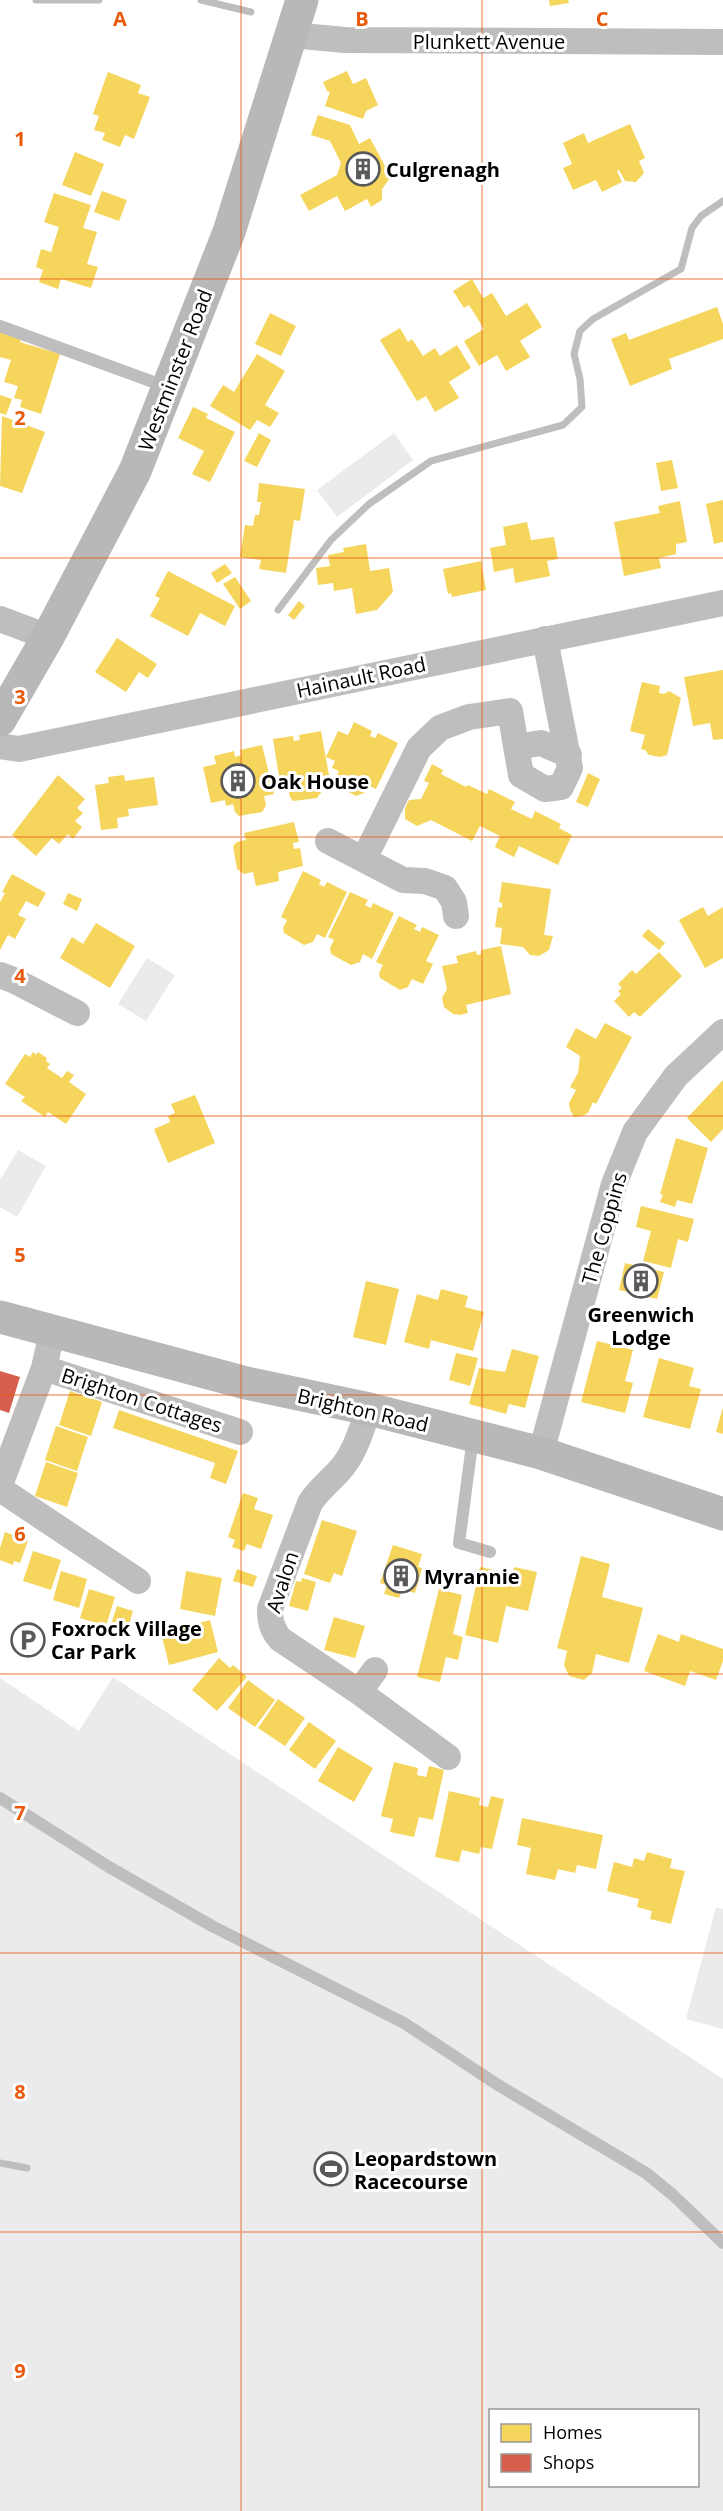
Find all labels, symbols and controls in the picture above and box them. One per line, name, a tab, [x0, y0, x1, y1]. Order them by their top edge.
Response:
text: A	[113, 5, 127, 32]
text: B	[355, 5, 369, 32]
text: C	[596, 5, 609, 32]
street label: Plunkett Avenue	[413, 28, 565, 55]
text: 1	[14, 125, 26, 152]
building icon: Culgrenagh	[345, 151, 381, 187]
place label: Culgrenagh	[386, 156, 500, 183]
street label: Westminster Road	[132, 285, 218, 455]
text: 2	[14, 404, 26, 431]
street label: Hainault Road	[294, 650, 428, 704]
text: 3	[14, 683, 26, 710]
building icon: Oak House	[220, 763, 256, 799]
place label: Oak House	[261, 768, 369, 795]
text: 4	[14, 962, 26, 989]
street label: The Coppins	[575, 1169, 633, 1287]
text: 5	[14, 1241, 26, 1268]
building icon: Greenwich Lodge	[623, 1263, 659, 1299]
place label: Greenwich Lodge	[588, 1301, 695, 1351]
street label: Brighton Cottages	[58, 1361, 226, 1439]
street label: Brighton Road	[295, 1382, 431, 1438]
text: 6	[14, 1520, 26, 1547]
street label: Avalon	[259, 1548, 305, 1616]
building icon: Myrannie	[383, 1558, 419, 1594]
place label: Myrannie	[424, 1563, 520, 1590]
place label: Foxrock Village Car Park	[51, 1615, 202, 1665]
parking icon: Foxrock Village Car Park	[10, 1622, 46, 1658]
text: 7	[14, 1799, 26, 1826]
text: 8	[14, 2078, 26, 2105]
place label: Leopardstown Racecourse	[354, 2145, 497, 2195]
sports icon: Leopardstown Racecourse	[313, 2151, 349, 2187]
text: 9	[14, 2357, 26, 2384]
legend	[489, 2409, 699, 2487]
text: Homes	[543, 2420, 602, 2444]
text: Shops	[543, 2450, 594, 2474]

